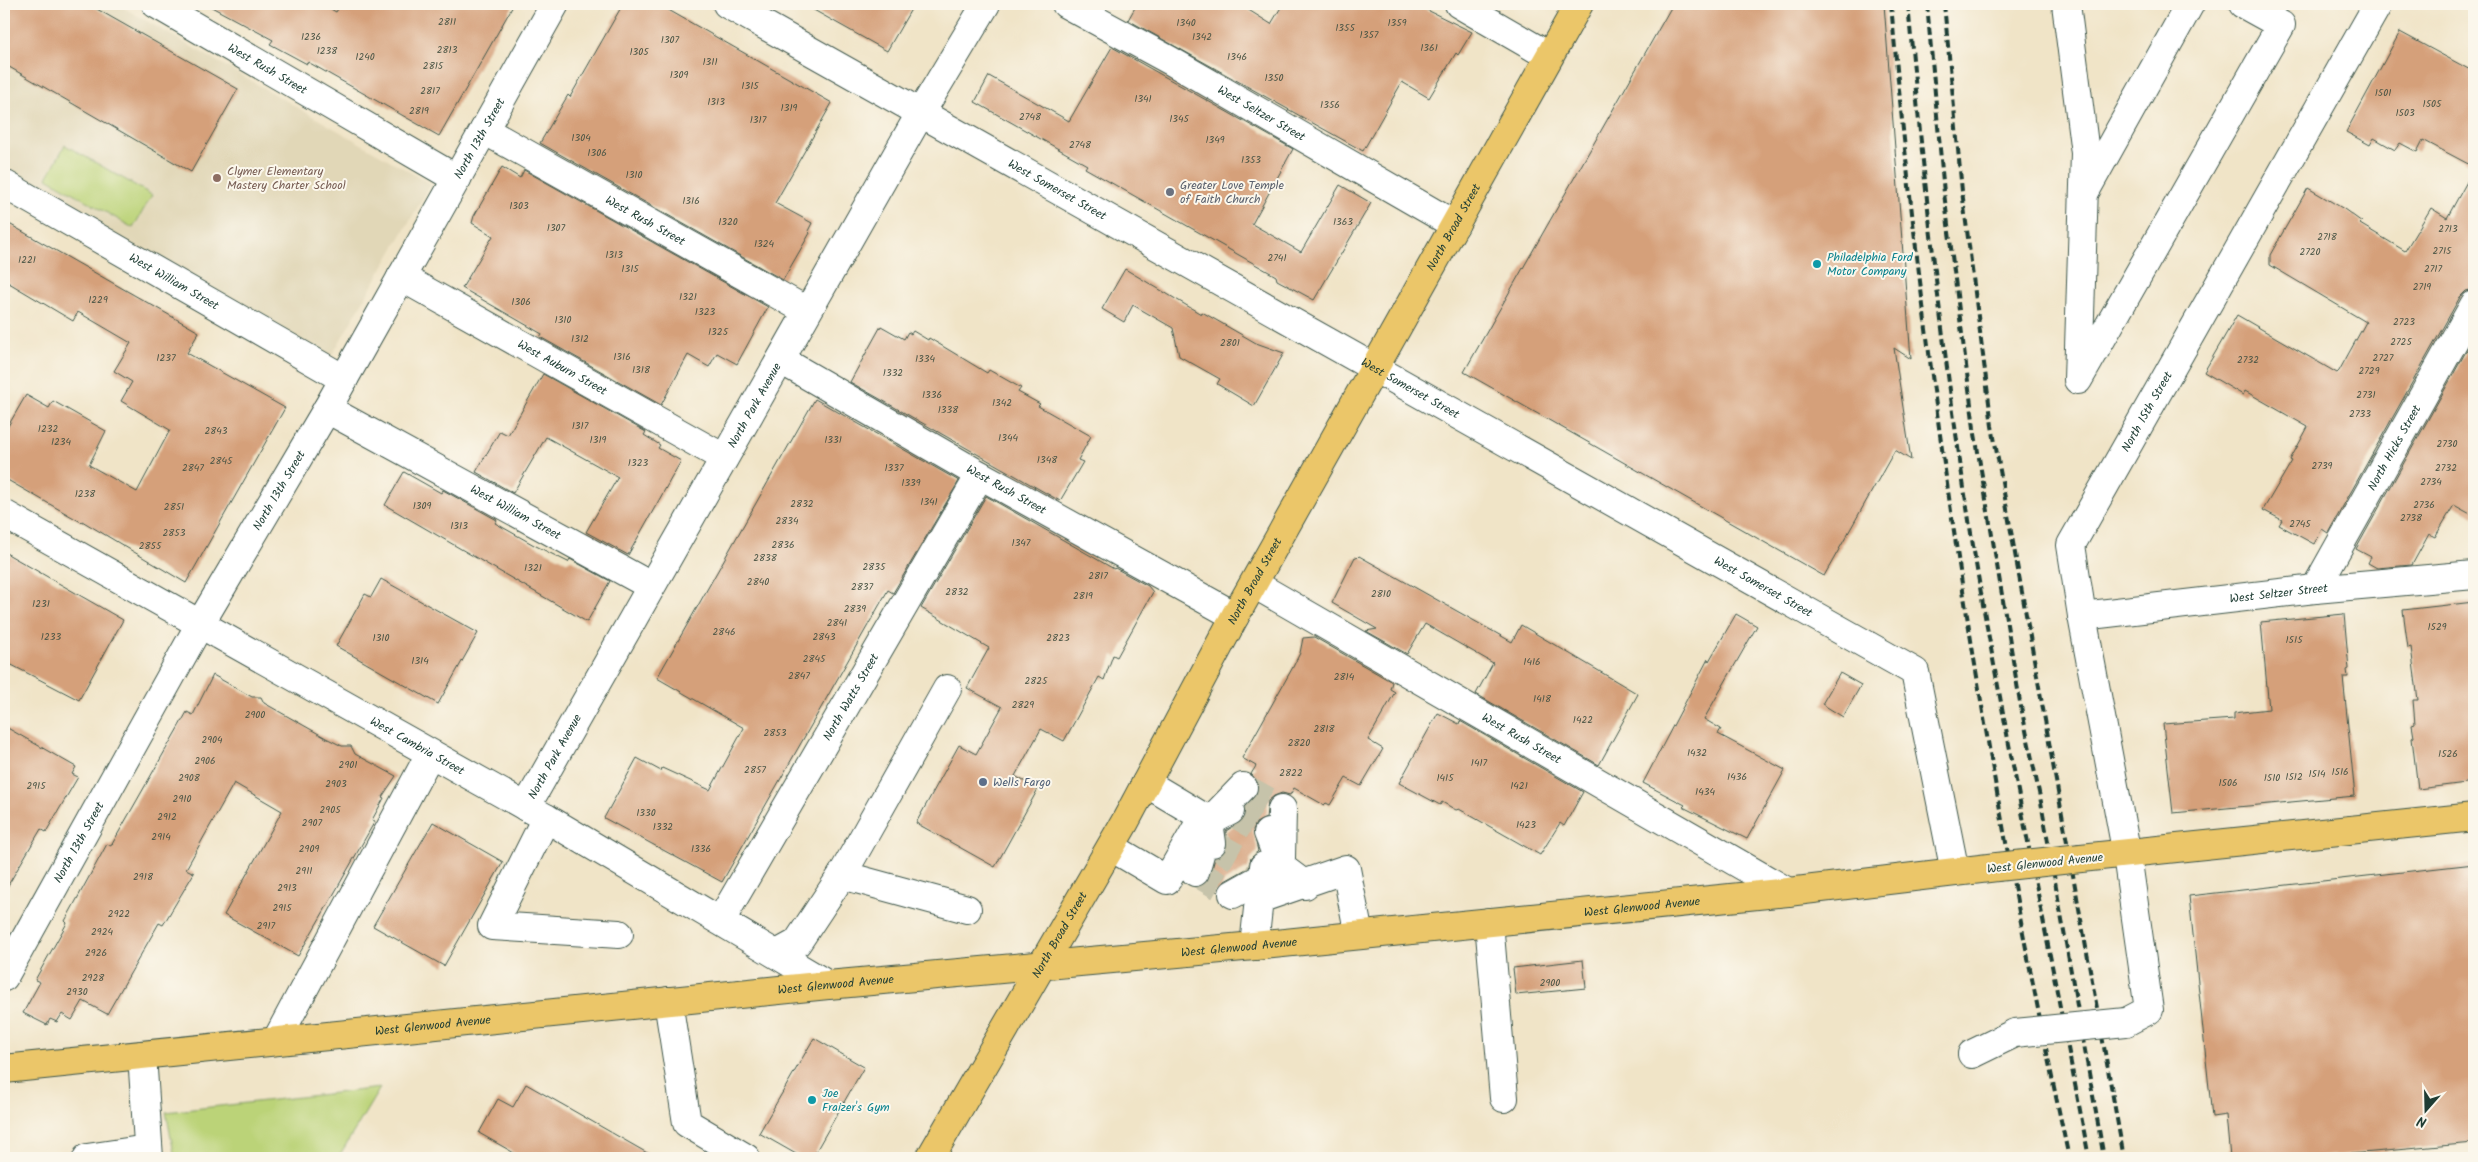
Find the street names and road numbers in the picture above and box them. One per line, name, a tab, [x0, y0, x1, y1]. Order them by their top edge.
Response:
street label: West Rush Street	[224, 39, 311, 100]
street label: West Seltzer Street	[1214, 81, 1309, 147]
street label: North 13th Street	[449, 94, 510, 183]
street label: West Somerset Street	[1004, 155, 1110, 226]
street label: North Broad Street	[1422, 180, 1486, 275]
street label: West Rush Street	[602, 191, 689, 251]
street label: West William Street	[125, 249, 223, 315]
street label: West Auburn Street	[514, 335, 611, 401]
street label: West Somerset Street	[1357, 353, 1463, 424]
street label: North Park Avenue	[723, 359, 787, 452]
street label: North 15th Street	[2117, 368, 2178, 456]
street label: North Hicks Street	[2363, 401, 2426, 494]
street label: North 13th Street	[248, 447, 311, 534]
street label: West Rush Street	[963, 460, 1050, 520]
street label: West William Street	[467, 480, 565, 545]
street label: North Broad Street	[1223, 534, 1287, 628]
street label: West Somerset Street	[1710, 552, 1816, 623]
street label: West Seltzer Street	[2229, 579, 2329, 609]
street label: North Watts Street	[818, 650, 884, 744]
street label: West Rush Street	[1478, 708, 1565, 769]
street label: North Park Avenue	[523, 710, 587, 803]
street label: West Cambria Street	[366, 712, 468, 781]
street label: North 13th Street	[49, 798, 110, 887]
street label: West Glenwood Avenue	[1986, 848, 2105, 879]
street label: North Broad Street	[1027, 888, 1093, 982]
street label: West Glenwood Avenue	[1583, 892, 1702, 923]
street label: West Glenwood Avenue	[1180, 933, 1299, 963]
street label: West Glenwood Avenue	[777, 970, 895, 1000]
street label: West Glenwood Avenue	[374, 1010, 492, 1041]

